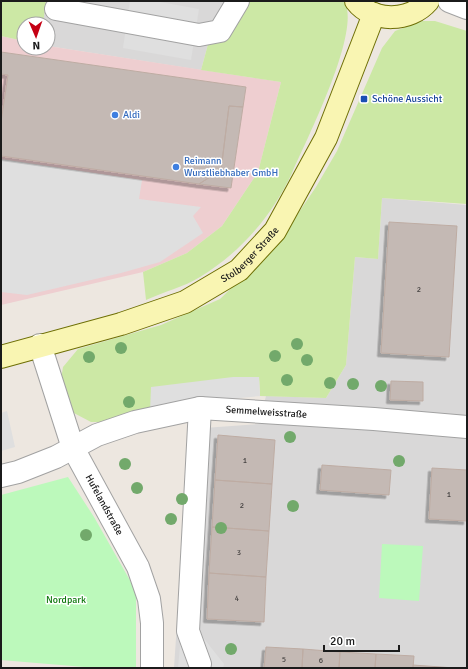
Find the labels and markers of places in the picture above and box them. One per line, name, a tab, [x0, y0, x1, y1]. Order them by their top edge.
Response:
place label: Schöne Aussicht	[372, 93, 443, 105]
marker: Schöne Aussicht	[359, 94, 369, 104]
place label: Aldi	[123, 109, 140, 121]
marker: Aldi	[110, 110, 120, 120]
place label: Reimann Wurstliebhaber GmbH	[184, 155, 278, 179]
marker: Reimann Wurstliebhaber GmbH	[171, 162, 181, 172]

